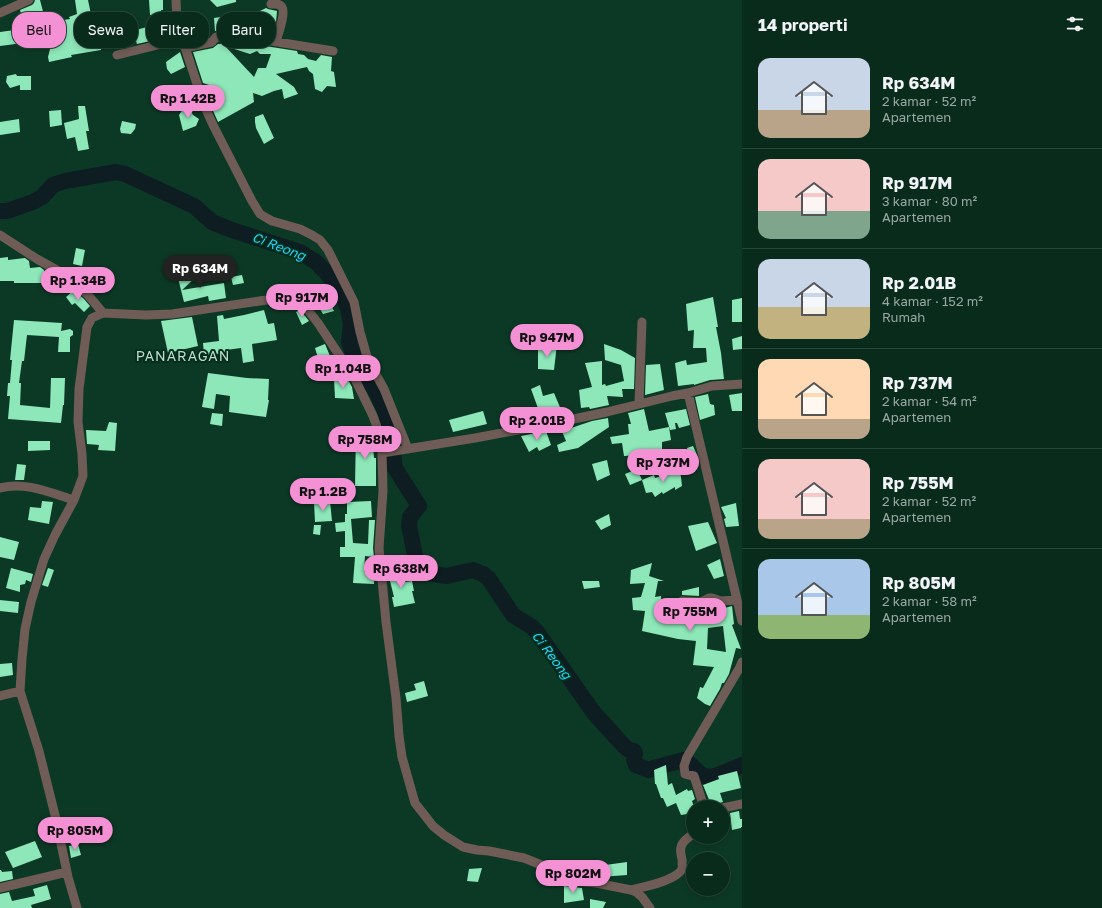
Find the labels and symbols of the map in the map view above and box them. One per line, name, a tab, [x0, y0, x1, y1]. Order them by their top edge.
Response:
pin: Rp 1.42B	[147, 85, 229, 119]
water label: Ci Reong	[250, 229, 309, 264]
pin: Rp 634M	[163, 255, 237, 289]
pin: Rp 1.34B	[37, 267, 119, 301]
pin: Rp 917M	[265, 284, 339, 318]
pin: Rp 947M	[510, 324, 584, 358]
district label: PANARAGAN	[136, 347, 230, 364]
pin: Rp 1.04B	[302, 355, 384, 389]
pin: Rp 2.01B	[496, 407, 578, 441]
pin: Rp 758M	[328, 426, 402, 460]
pin: Rp 737M	[626, 449, 700, 483]
pin: Rp 1.2B	[286, 478, 360, 512]
pin: Rp 638M	[364, 555, 438, 589]
pin: Rp 755M	[653, 598, 727, 632]
water label: Ci Reong	[529, 628, 576, 683]
pin: Rp 805M	[38, 817, 112, 851]
pin: Rp 802M	[536, 860, 610, 894]

